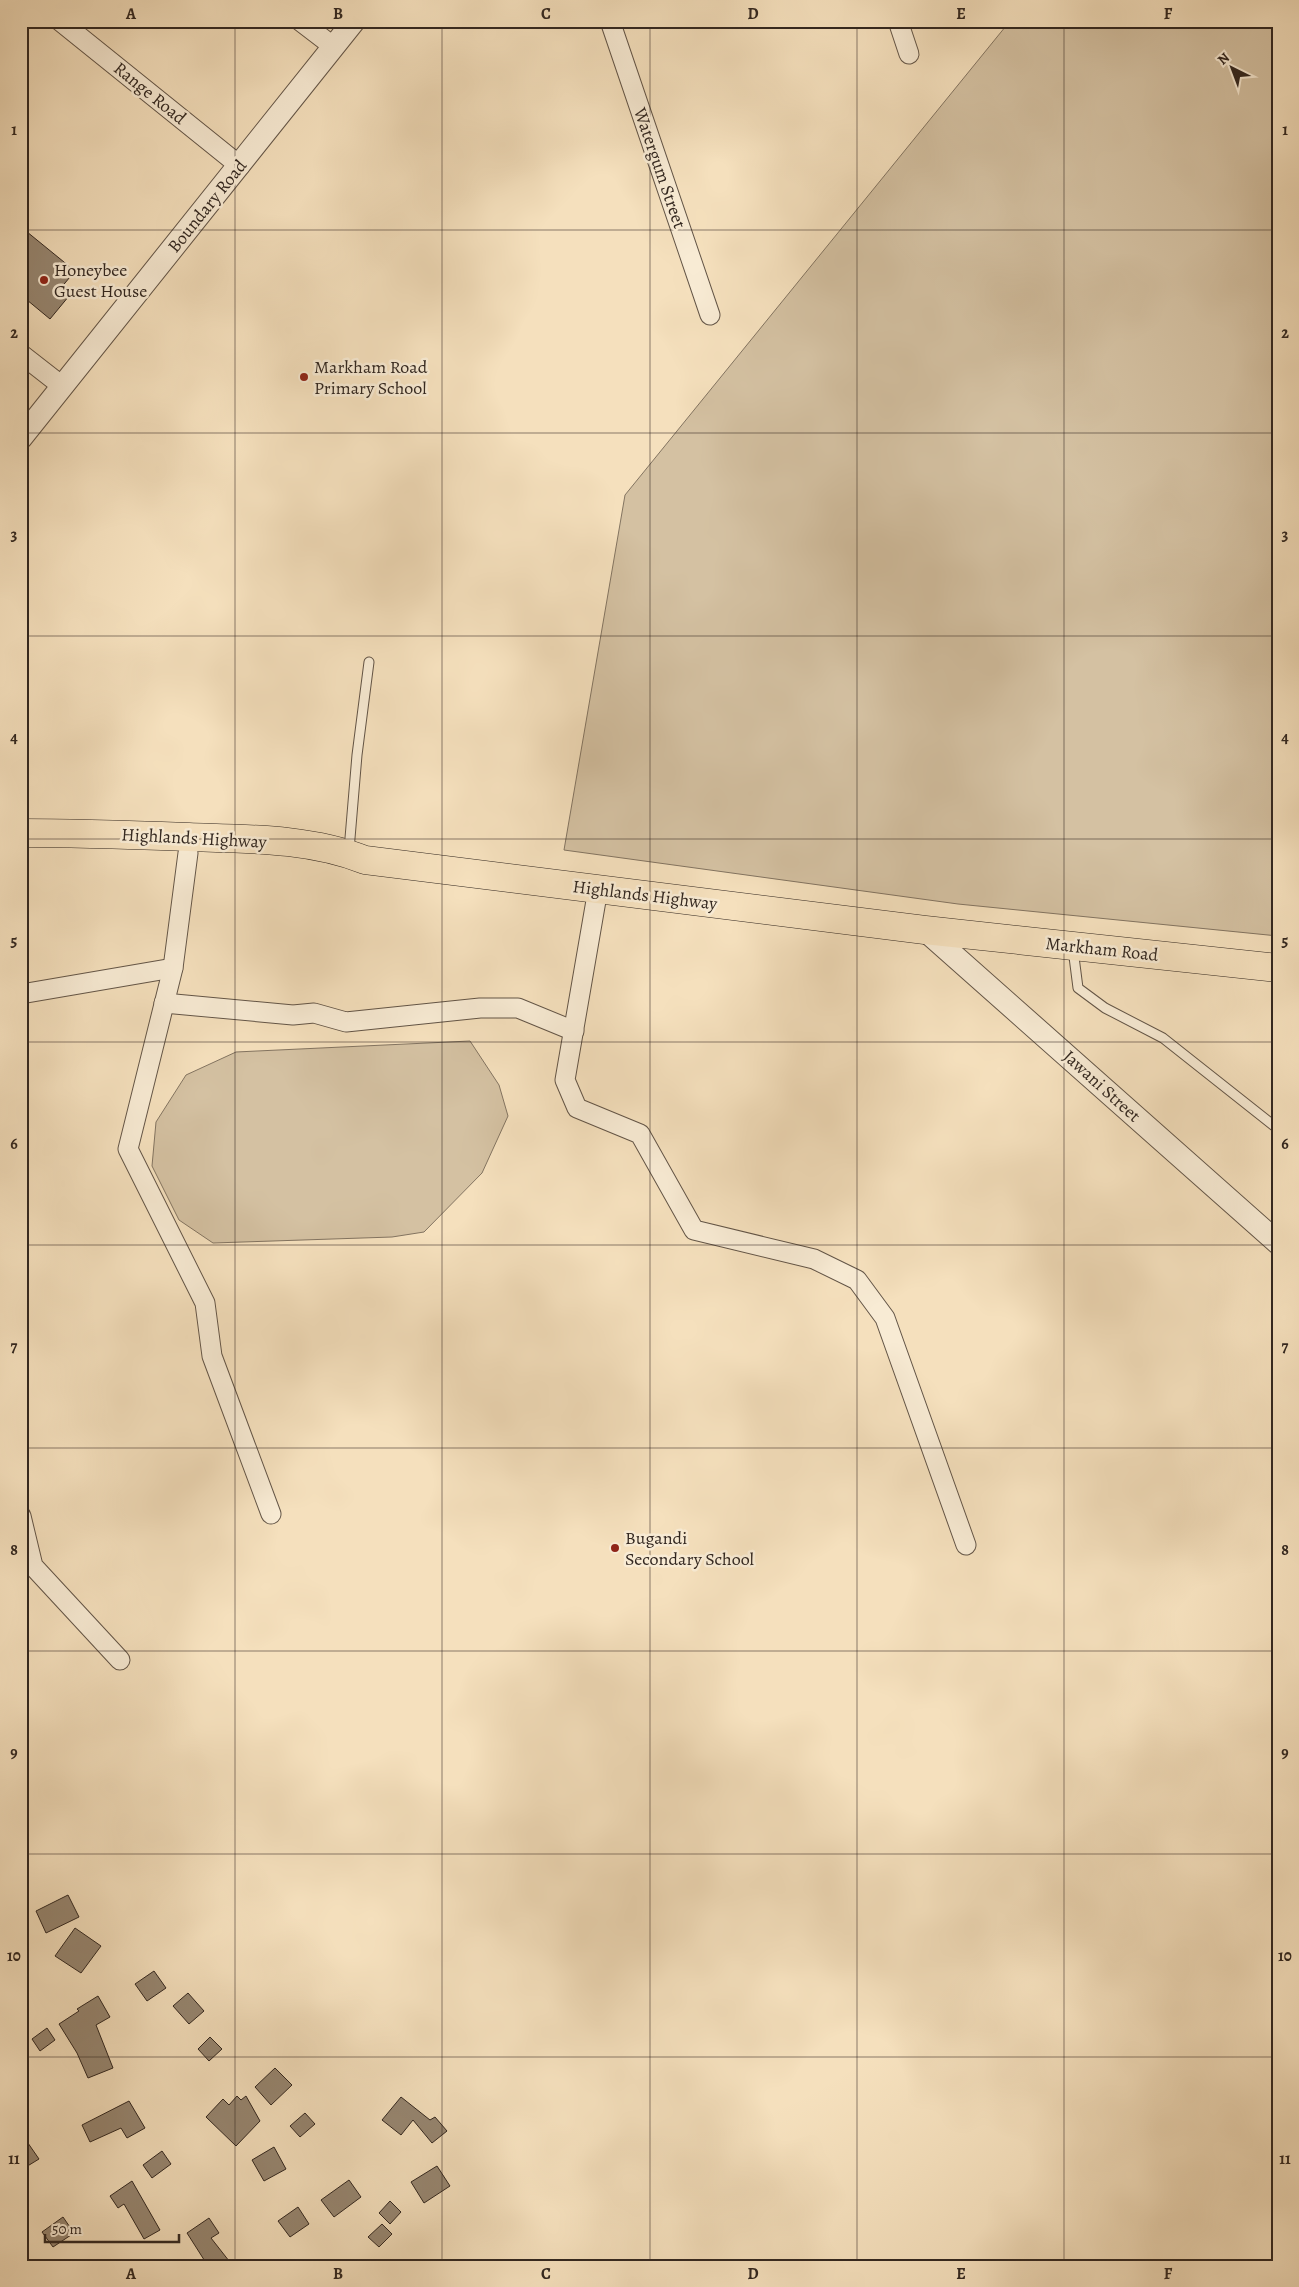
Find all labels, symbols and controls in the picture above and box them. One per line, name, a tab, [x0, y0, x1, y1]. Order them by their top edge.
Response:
text: A	[125, 3, 137, 25]
text: B	[333, 3, 343, 25]
text: C	[541, 3, 551, 25]
text: D	[747, 3, 759, 25]
text: E	[956, 3, 966, 25]
text: F	[1164, 3, 1173, 25]
north arrow	[1206, 42, 1256, 92]
text: N	[1213, 48, 1234, 69]
street label: Range Road	[109, 56, 192, 130]
street label: Watergum Street	[628, 103, 692, 232]
text: 1	[11, 119, 17, 141]
text: 1	[1282, 119, 1288, 141]
street label: Boundary Road	[162, 154, 252, 258]
place label: Honeybee Guest House	[54, 258, 147, 303]
marker: Honeybee Guest House	[38, 274, 50, 286]
text: 2	[10, 322, 18, 344]
text: 2	[1281, 322, 1289, 344]
place label: Markham Road Primary School	[314, 355, 428, 400]
marker: Markham Road Primary School	[298, 371, 310, 383]
text: 3	[11, 524, 18, 546]
text: 3	[1282, 524, 1289, 546]
text: 4	[10, 727, 18, 749]
text: 4	[1281, 727, 1289, 749]
street label: Highlands Highway	[121, 822, 268, 854]
street label: Highlands Highway	[571, 874, 720, 916]
text: 5	[11, 930, 18, 952]
text: 5	[1282, 930, 1289, 952]
street label: Markham Road	[1044, 931, 1160, 967]
street label: Jawani Street	[1058, 1045, 1146, 1127]
text: 6	[10, 1133, 18, 1155]
text: 6	[1281, 1133, 1289, 1155]
text: 7	[11, 1336, 18, 1358]
text: 7	[1282, 1336, 1289, 1358]
place label: Bugandi Secondary School	[625, 1526, 755, 1571]
text: 8	[10, 1539, 18, 1561]
text: 8	[1281, 1539, 1289, 1561]
marker: Bugandi Secondary School	[609, 1542, 621, 1554]
text: 9	[10, 1742, 18, 1764]
text: 9	[1281, 1742, 1289, 1764]
text: 10	[7, 1945, 21, 1967]
text: 10	[1278, 1945, 1292, 1967]
text: 11	[8, 2148, 20, 2170]
text: 11	[1279, 2148, 1291, 2170]
scale bar	[45, 2212, 179, 2244]
text: 50 m	[52, 2219, 82, 2239]
text: A	[125, 2263, 137, 2285]
text: B	[333, 2263, 343, 2285]
text: C	[541, 2263, 551, 2285]
text: D	[747, 2263, 759, 2285]
text: E	[956, 2263, 966, 2285]
text: F	[1164, 2263, 1173, 2285]

